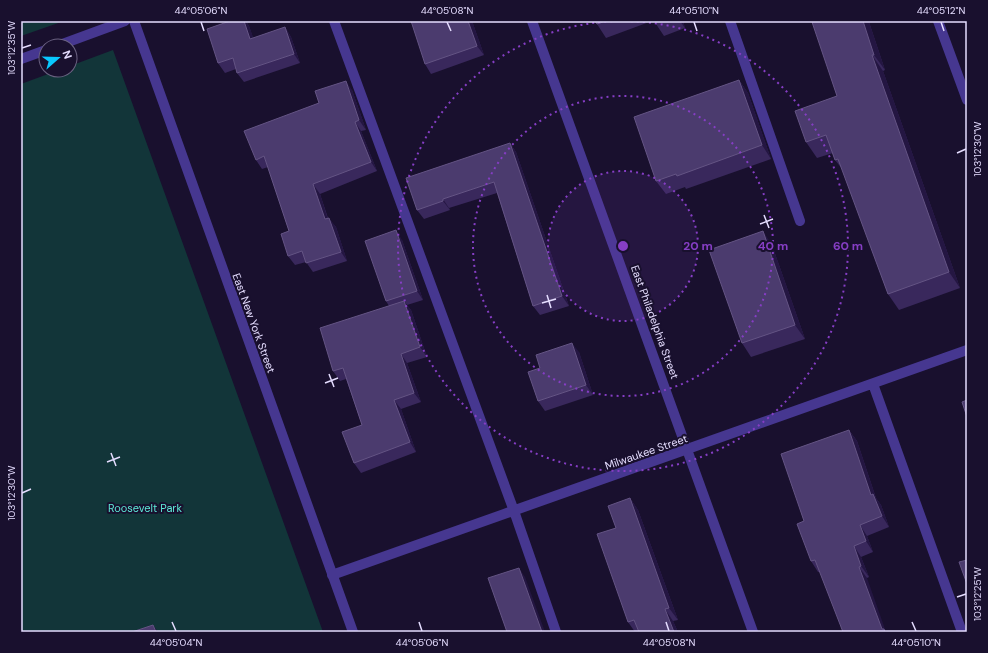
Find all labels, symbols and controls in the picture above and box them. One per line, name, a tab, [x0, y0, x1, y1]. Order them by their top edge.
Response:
text: 44°05'06"N	[175, 4, 228, 17]
text: 44°05'08"N	[421, 4, 473, 17]
text: 44°05'10"N	[669, 4, 719, 17]
text: 44°05'12"N	[917, 4, 965, 17]
text: 103°12'35"W	[5, 21, 18, 75]
north arrow	[38, 38, 78, 78]
text: N	[59, 48, 75, 61]
text: 103°12'30"W	[971, 121, 984, 177]
text: 20 m	[683, 238, 713, 254]
text: 40 m	[758, 238, 788, 254]
text: 60 m	[833, 238, 863, 254]
centre of rings	[616, 239, 630, 253]
street label: East Philadelphia Street	[628, 263, 682, 381]
street label: East New York Street	[229, 271, 279, 375]
street label: Milwaukee Street	[603, 431, 689, 473]
text: 103°12'30"W	[5, 465, 18, 521]
park label: Roosevelt Park	[108, 501, 182, 515]
text: 103°12'25"W	[971, 567, 984, 621]
text: 44°05'04"N	[150, 636, 202, 649]
text: 44°05'06"N	[396, 636, 449, 649]
text: 44°05'08"N	[643, 636, 695, 649]
text: 44°05'10"N	[891, 636, 941, 649]

